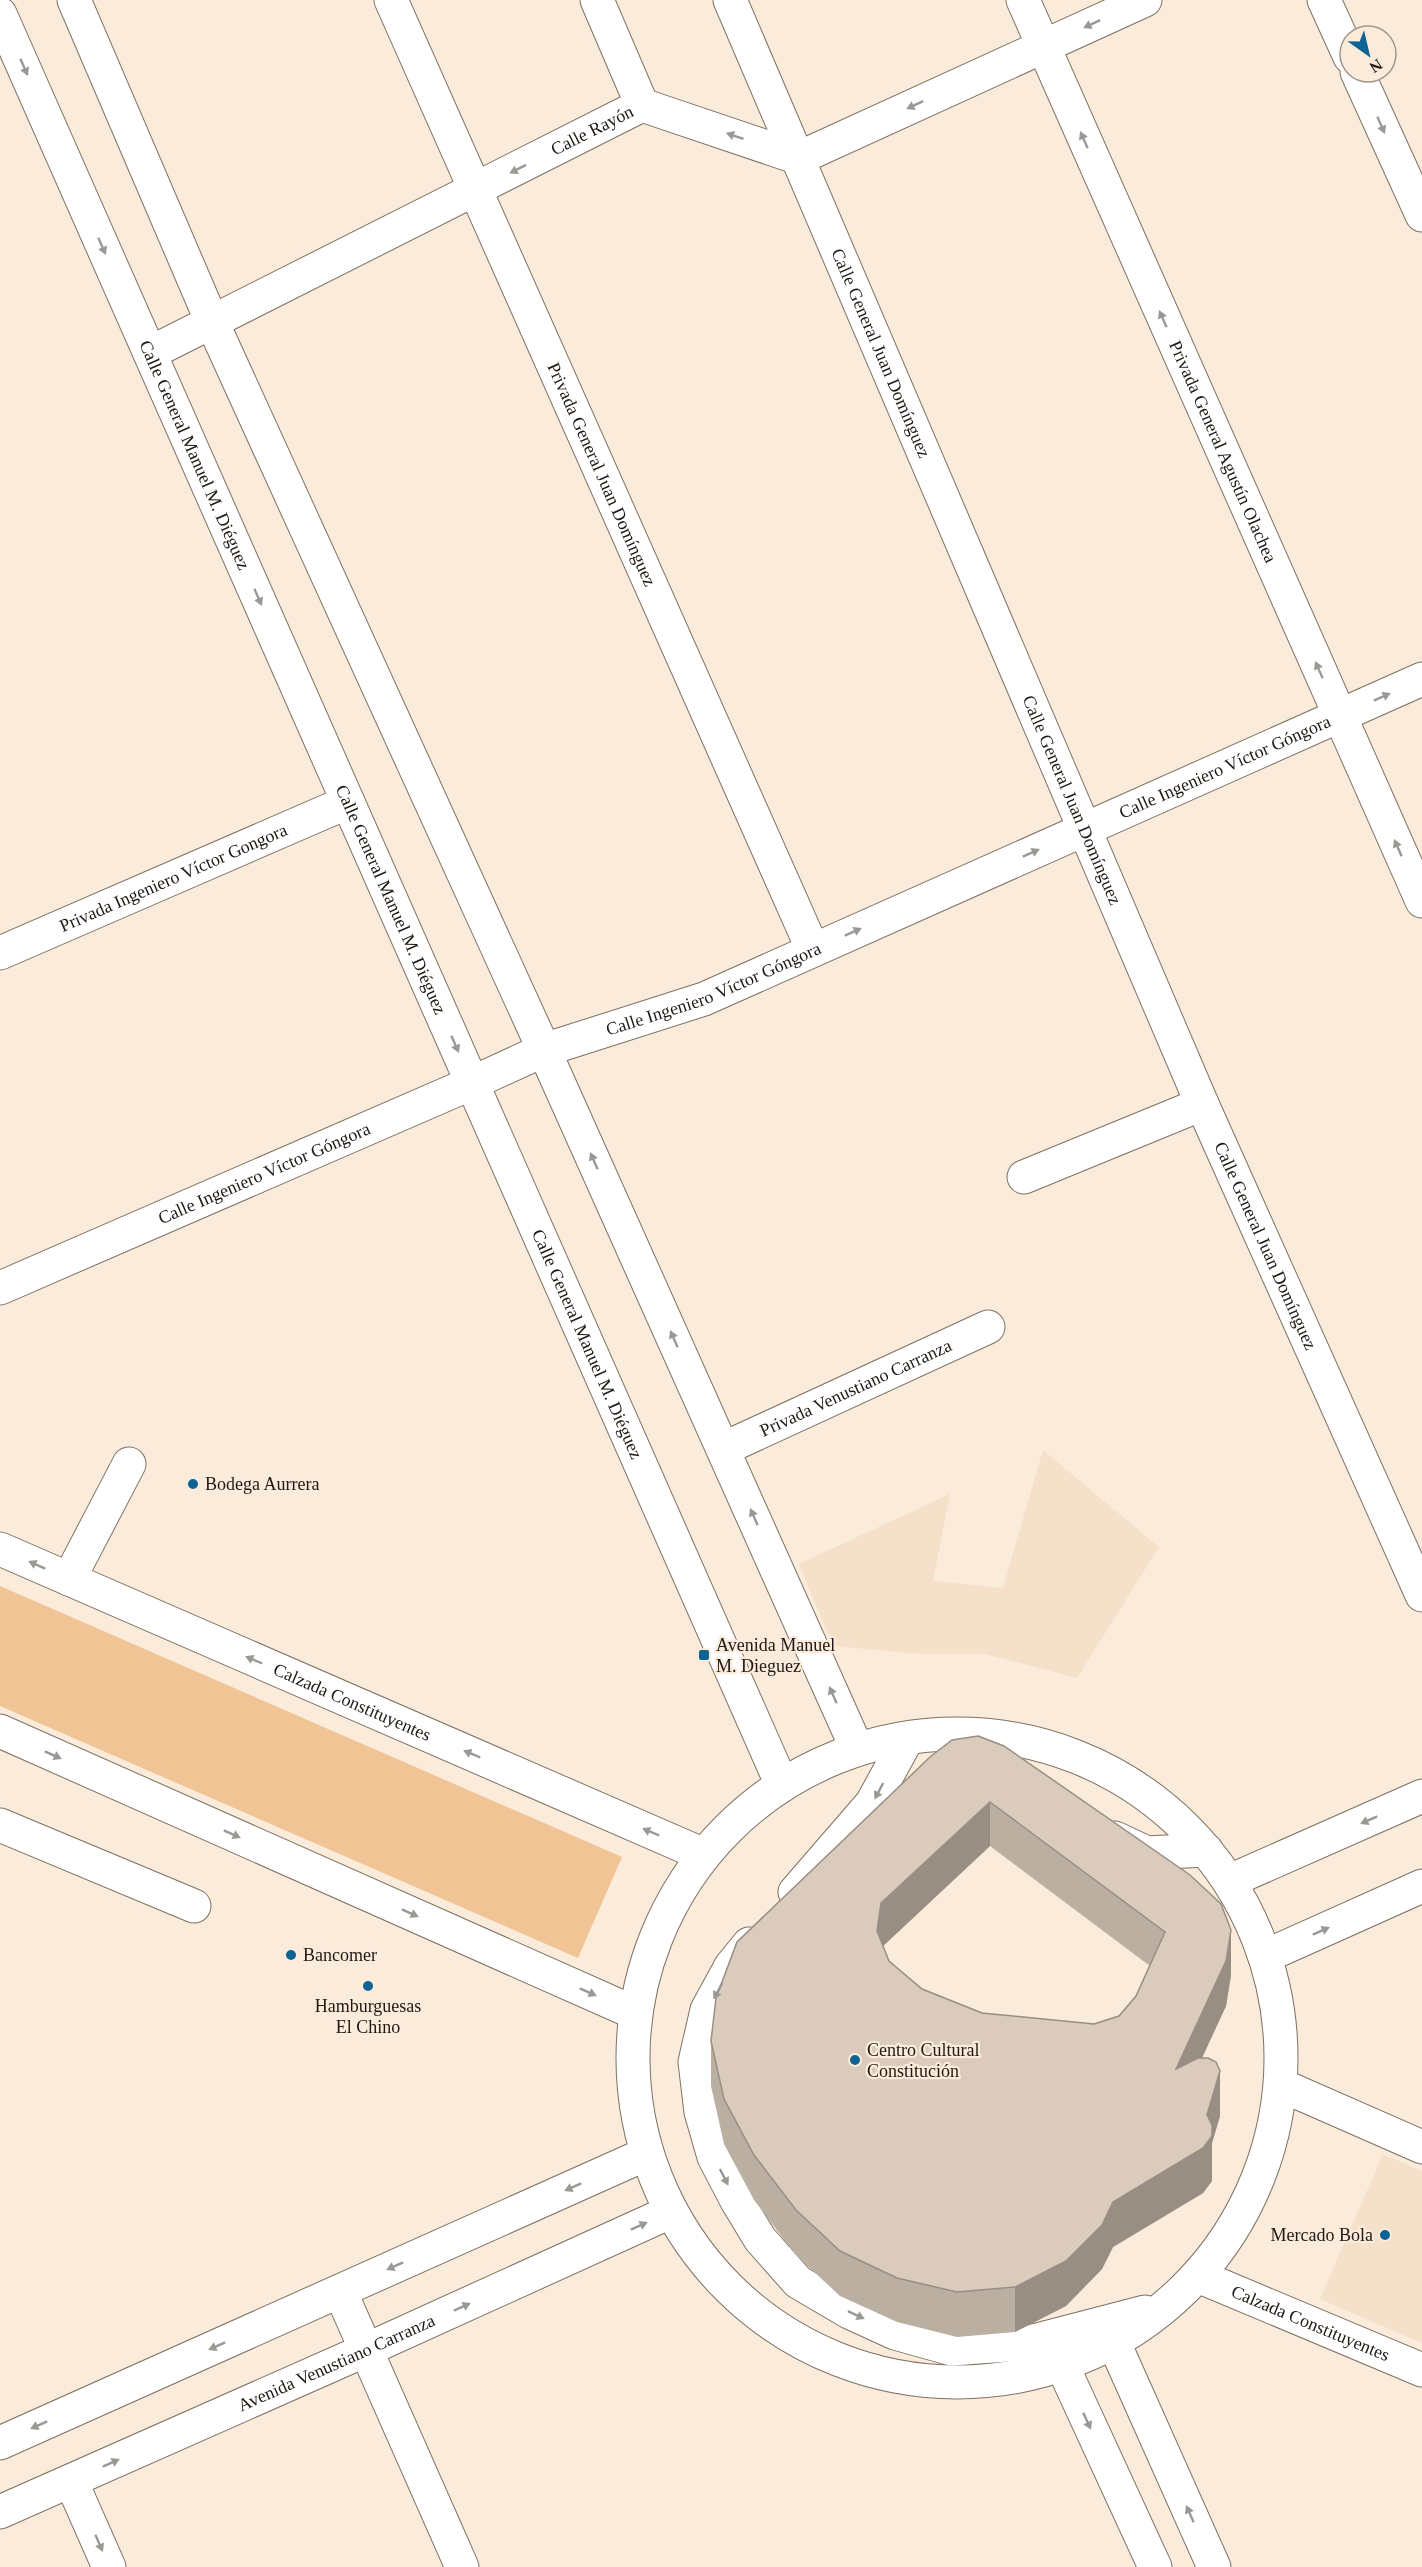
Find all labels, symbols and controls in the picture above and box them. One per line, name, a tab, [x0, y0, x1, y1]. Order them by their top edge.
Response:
one-way arrow	[1083, 20, 1101, 30]
north arrow	[1338, 24, 1398, 84]
text: N	[1366, 56, 1386, 77]
one-way arrow	[19, 59, 28, 76]
street label: Calle Rayón	[548, 101, 637, 159]
one-way arrow	[906, 101, 923, 110]
one-way arrow	[1376, 117, 1386, 135]
one-way arrow	[726, 131, 744, 141]
one-way arrow	[1079, 131, 1089, 149]
one-way arrow	[509, 163, 527, 173]
one-way arrow	[98, 237, 107, 254]
street label: Calle General Juan Domínguez	[827, 245, 934, 461]
one-way arrow	[1158, 309, 1168, 327]
street label: Calle General Manuel M. Diéguez	[135, 337, 254, 573]
street label: Privada General Agustín Olachea	[1165, 338, 1281, 566]
street label: Privada General Juan Domínguez	[543, 359, 660, 589]
one-way arrow	[253, 588, 263, 606]
one-way arrow	[1314, 660, 1324, 678]
street label: Calle General Juan Domínguez	[1018, 692, 1126, 908]
one-way arrow	[1374, 692, 1391, 701]
street label: Calle Ingeniero Víctor Góngora	[1116, 711, 1334, 823]
street label: Calle General Manuel M. Diéguez	[332, 782, 450, 1017]
street label: Privada Ingeniero Víctor Gongora	[56, 820, 290, 936]
one-way arrow	[1393, 838, 1403, 856]
one-way arrow	[1023, 848, 1040, 857]
one-way arrow	[845, 927, 863, 937]
street label: Calle Ingeniero Víctor Góngora	[603, 938, 824, 1040]
one-way arrow	[450, 1036, 460, 1054]
street label: Calle Ingeniero Víctor Góngora	[155, 1118, 373, 1228]
street label: Calle General Juan Domínguez	[1210, 1139, 1321, 1353]
one-way arrow	[589, 1152, 599, 1170]
street label: Calle General Manuel M. Diéguez	[528, 1226, 647, 1462]
one-way arrow	[669, 1330, 679, 1348]
street label: Privada Venustiano Carranza	[757, 1335, 955, 1441]
place label: Bodega Aurrera	[205, 1474, 319, 1494]
marker: Bodega Aurrera	[186, 1477, 200, 1491]
one-way arrow	[749, 1509, 758, 1526]
one-way arrow	[28, 1560, 46, 1570]
place label: Avenida Manuel M. Dieguez	[716, 1635, 835, 1676]
marker: Avenida Manuel M. Dieguez	[697, 1648, 711, 1662]
one-way arrow	[245, 1655, 263, 1665]
street label: Calzada Constituyentes	[270, 1659, 434, 1745]
one-way arrow	[828, 1686, 838, 1704]
one-way arrow	[462, 1749, 480, 1759]
one-way arrow	[45, 1750, 63, 1760]
one-way arrow	[874, 1782, 884, 1799]
one-way arrow	[1359, 1815, 1377, 1825]
one-way arrow	[641, 1827, 659, 1837]
one-way arrow	[223, 1829, 241, 1839]
one-way arrow	[401, 1909, 419, 1918]
one-way arrow	[1313, 1927, 1330, 1936]
place label: Bancomer	[303, 1945, 377, 1965]
marker: Bancomer	[284, 1948, 298, 1962]
marker: Hamburguesas El Chino	[361, 1979, 375, 1993]
one-way arrow	[713, 1982, 722, 1999]
one-way arrow	[580, 1987, 598, 1997]
place label: Hamburguesas El Chino	[315, 1996, 421, 2037]
place label: Centro Cultural Constitución	[867, 2040, 979, 2081]
marker: Centro Cultural Constitución	[848, 2053, 862, 2067]
one-way arrow	[719, 2168, 729, 2186]
one-way arrow	[565, 2182, 582, 2191]
one-way arrow	[631, 2222, 648, 2231]
place label: Mercado Bola	[1271, 2225, 1373, 2245]
marker: Mercado Bola	[1378, 2228, 1392, 2242]
one-way arrow	[387, 2262, 404, 2271]
street label: Calzada Constituyentes	[1228, 2281, 1393, 2365]
one-way arrow	[453, 2302, 471, 2312]
street label: Avenida Venustiano Carranza	[235, 2310, 438, 2415]
one-way arrow	[847, 2310, 864, 2319]
one-way arrow	[208, 2341, 226, 2351]
one-way arrow	[1083, 2412, 1092, 2429]
one-way arrow	[30, 2420, 48, 2430]
one-way arrow	[102, 2458, 120, 2467]
one-way arrow	[1185, 2504, 1195, 2522]
one-way arrow	[95, 2534, 104, 2552]

